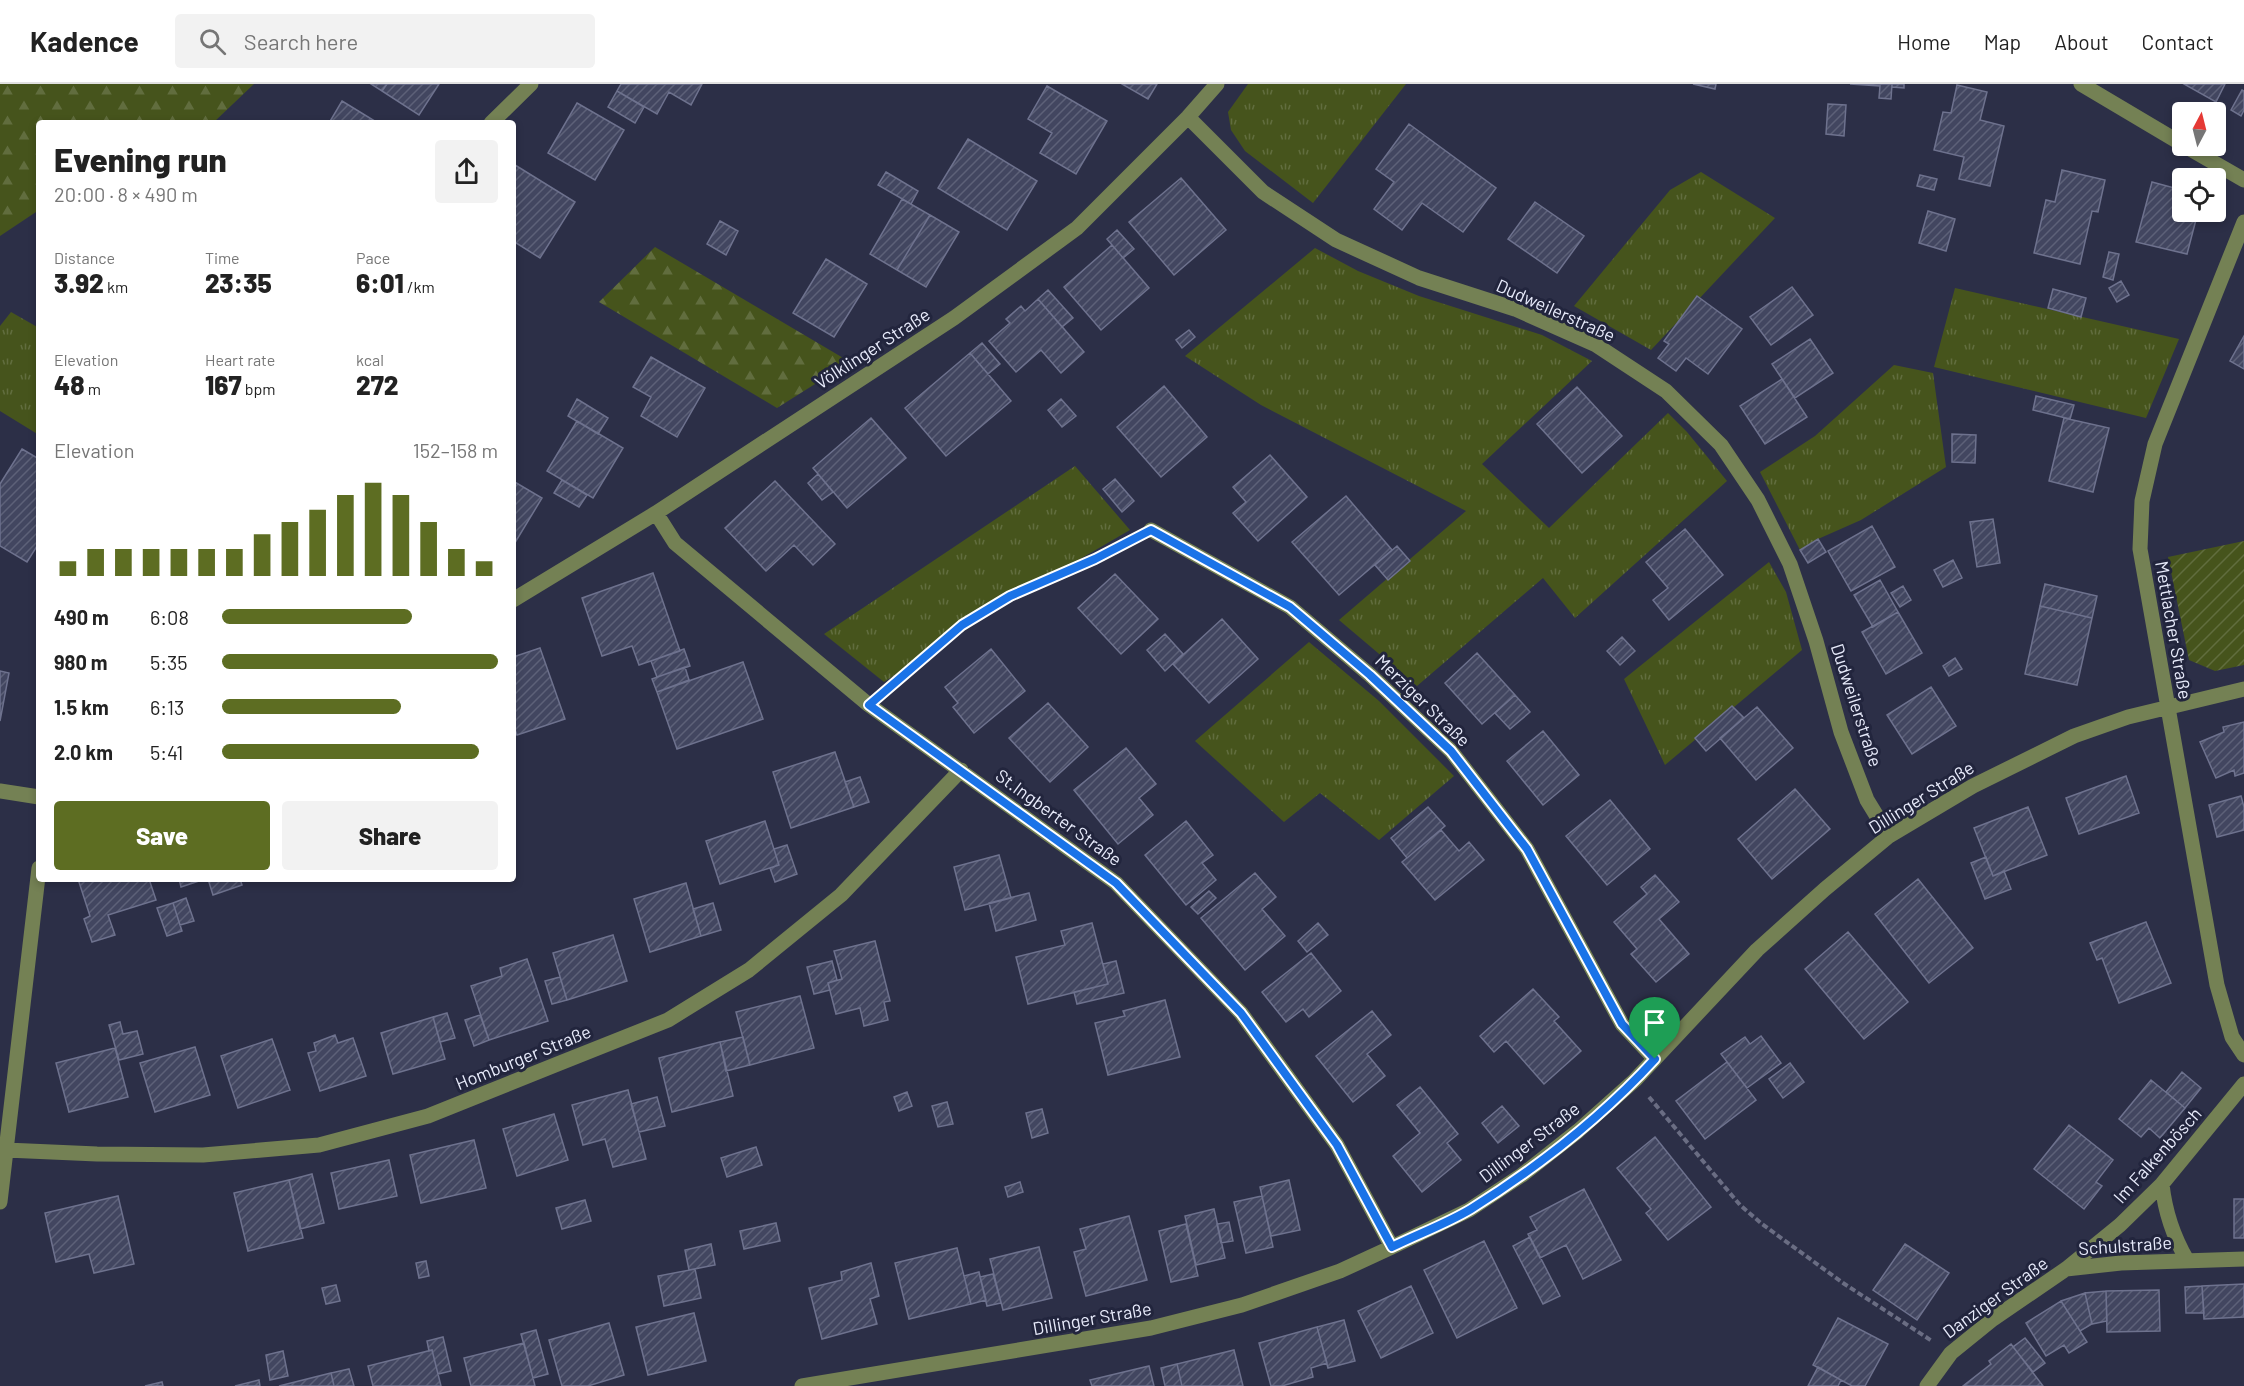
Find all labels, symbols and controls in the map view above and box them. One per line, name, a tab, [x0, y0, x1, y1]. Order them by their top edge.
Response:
search box	[175, 14, 595, 68]
text: Kadence	[30, 24, 139, 58]
icon: search	[196, 25, 229, 58]
text: Search here	[244, 28, 358, 54]
text: Home	[1897, 29, 1951, 54]
text: Map	[1984, 29, 2021, 54]
text: About	[2054, 29, 2109, 54]
text: Contact	[2142, 29, 2214, 54]
north arrow	[2172, 102, 2226, 156]
map controls	[2172, 102, 2226, 222]
text: Evening run	[54, 139, 227, 179]
button: share	[435, 140, 498, 203]
button: locate	[2172, 168, 2226, 222]
text: 20:00 · 8 × 490 m	[54, 182, 198, 206]
text: Distance	[54, 248, 115, 267]
text: Time	[205, 248, 240, 267]
text: Pace	[356, 248, 390, 267]
text: 3.92	[54, 267, 104, 298]
text: 23:35	[205, 267, 272, 298]
text: 6:01	[356, 267, 404, 298]
street label: Dudweilerstraße	[1493, 274, 1619, 346]
text: km	[104, 277, 128, 296]
text: /km	[404, 277, 435, 296]
street label: Völklinger Straße	[810, 303, 934, 393]
text: Elevation	[54, 350, 118, 369]
text: Heart rate	[205, 350, 275, 369]
text: kcal	[356, 350, 384, 369]
text: 48	[54, 369, 85, 400]
text: 167	[205, 369, 242, 400]
text: 272	[356, 369, 399, 400]
text: m	[85, 379, 101, 398]
text: bpm	[242, 379, 276, 398]
text: Elevation	[54, 438, 135, 462]
text: 152–158 m	[413, 438, 498, 462]
street label: Mettlacher Straße	[2151, 559, 2197, 701]
text: 490 m	[54, 605, 109, 629]
text: 6:08	[150, 605, 189, 629]
street label: Dudweilerstraße	[1827, 641, 1887, 769]
street label: Merziger Straße	[1371, 649, 1475, 751]
text: 980 m	[54, 650, 108, 674]
text: 5:35	[150, 650, 188, 674]
text: 1.5 km	[54, 695, 109, 719]
text: 6:13	[150, 695, 184, 719]
text: 2.0 km	[54, 740, 113, 764]
text: 5:41	[150, 740, 183, 764]
street label: Dillinger Straße	[1864, 756, 1978, 838]
street label: St.Ingberter Straße	[992, 764, 1126, 870]
button: Save	[54, 801, 270, 870]
button: Share	[282, 801, 498, 870]
pin	[1629, 997, 1680, 1059]
icon: arrive	[1638, 1006, 1671, 1039]
street label: Homburger Straße	[452, 1020, 594, 1094]
street label: Dillinger Straße	[1474, 1097, 1584, 1187]
street label: Im Falkenbösch	[2108, 1103, 2206, 1207]
street label: Schulstraße	[2077, 1231, 2173, 1259]
street label: Danziger Straße	[1938, 1252, 2052, 1342]
street label: Dillinger Straße	[1031, 1297, 1153, 1339]

